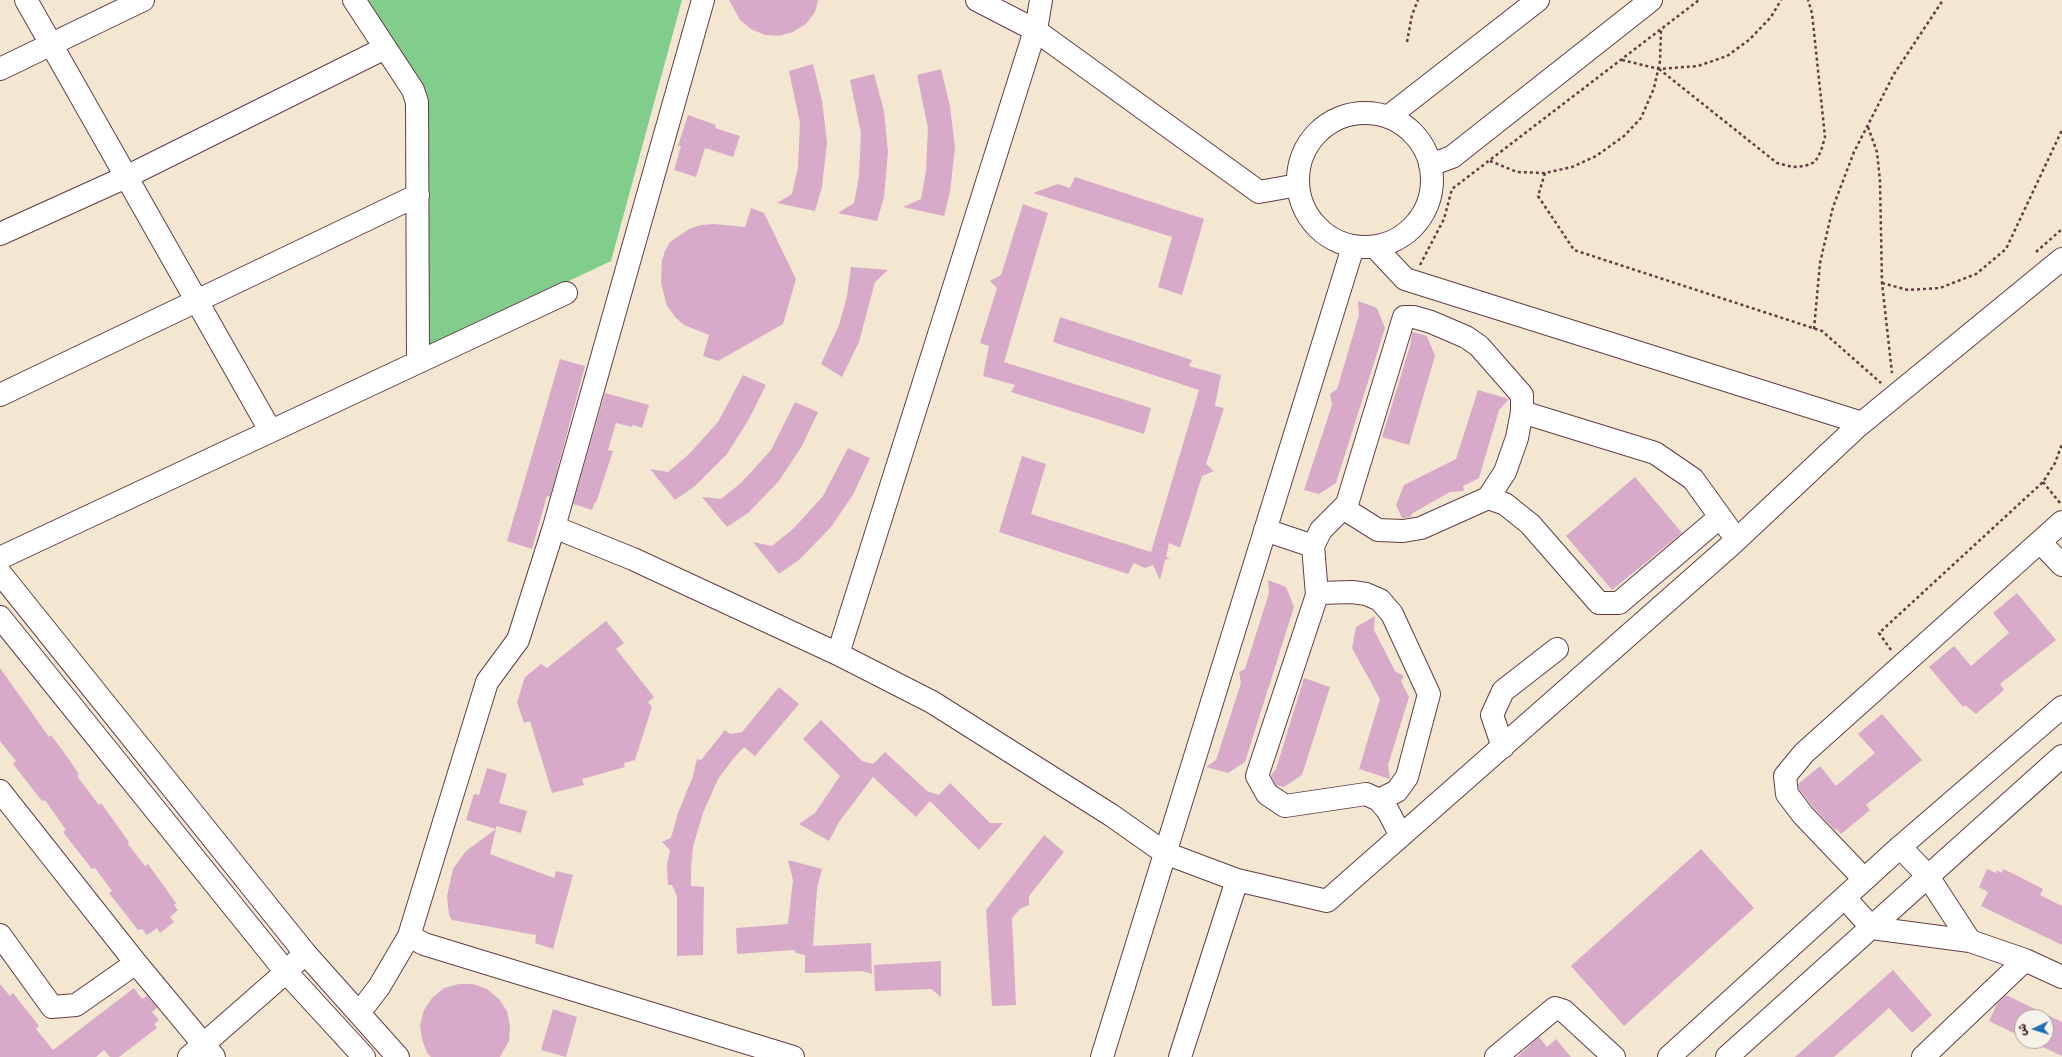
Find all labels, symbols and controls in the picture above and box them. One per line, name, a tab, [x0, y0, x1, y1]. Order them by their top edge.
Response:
north arrow	[2014, 1009, 2054, 1049]
text: ش	[2016, 1023, 2029, 1036]

